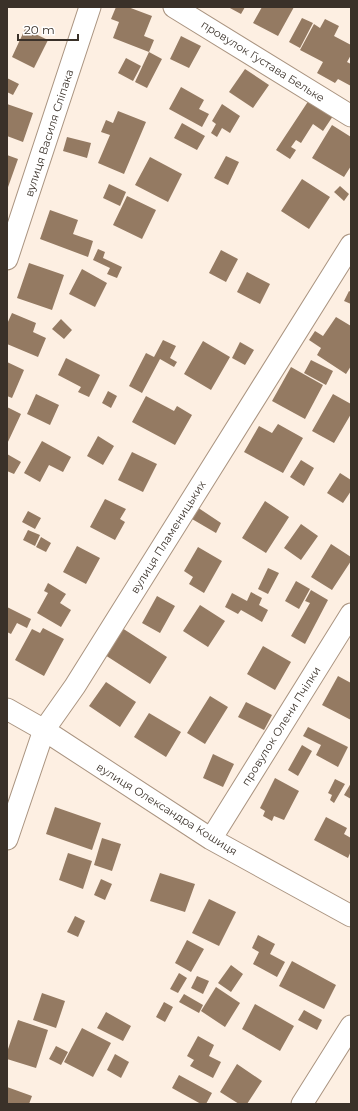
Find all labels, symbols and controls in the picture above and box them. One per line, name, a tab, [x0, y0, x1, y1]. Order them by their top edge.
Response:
scale bar	[18, 16, 78, 42]
street label: провулок Густава Бельке	[199, 17, 328, 105]
text: 20 m	[24, 22, 55, 37]
street label: вулиця Василя Сліпака	[22, 68, 76, 198]
street label: вулиця Пламеницьких	[127, 478, 209, 596]
street label: провулок Олени Пчілки	[238, 664, 324, 788]
street label: вулиця Олександра Кошиця	[94, 760, 240, 858]

